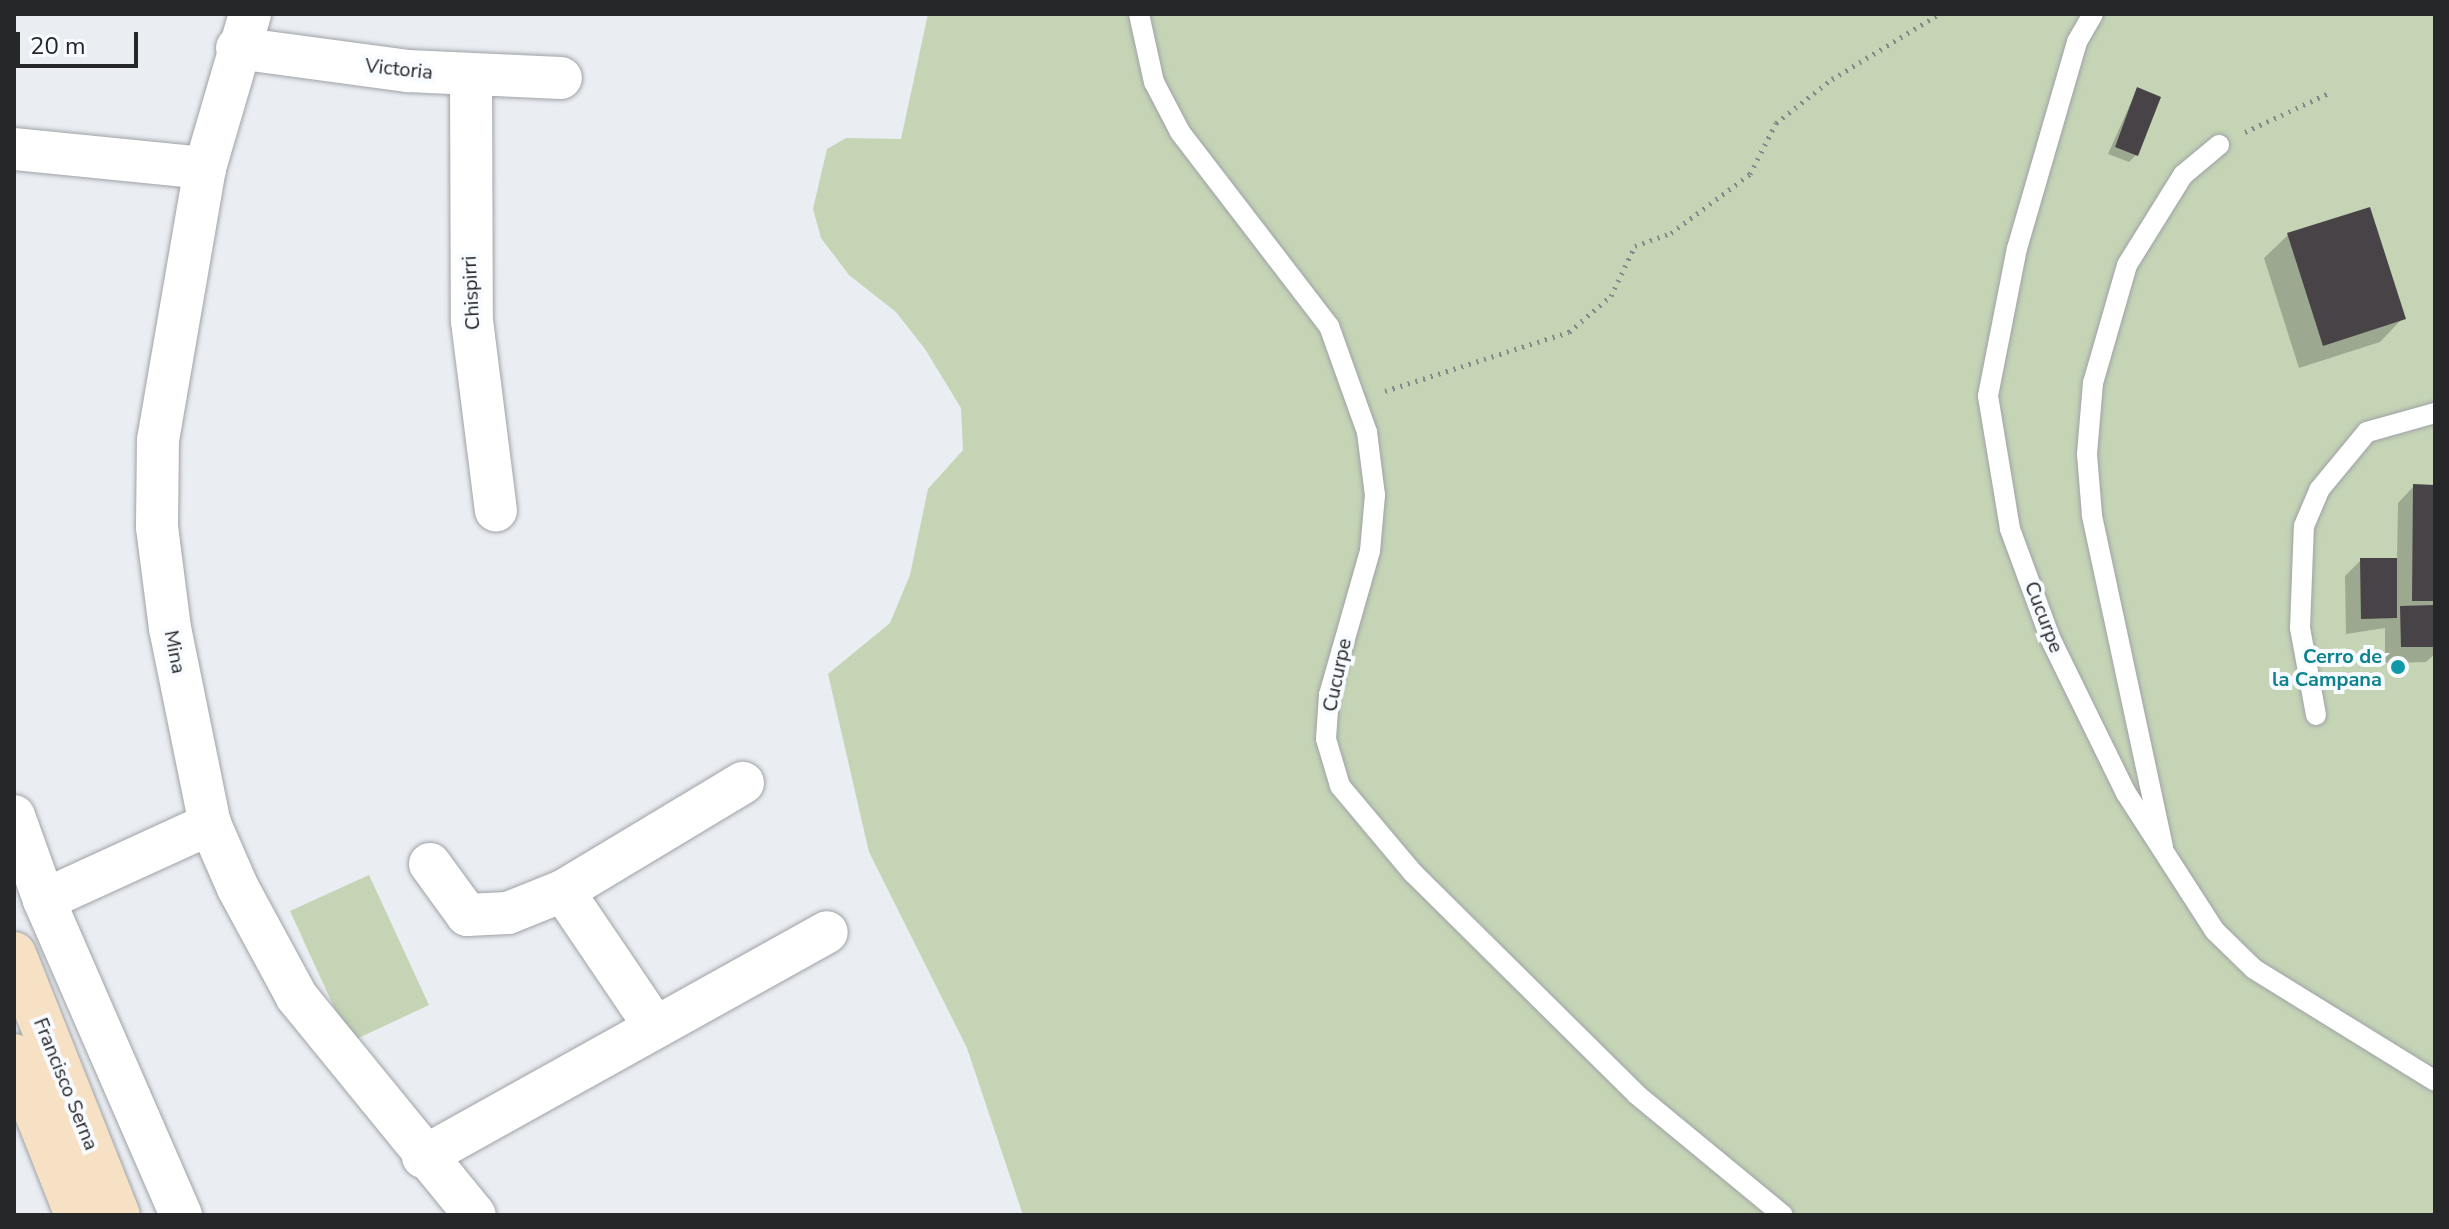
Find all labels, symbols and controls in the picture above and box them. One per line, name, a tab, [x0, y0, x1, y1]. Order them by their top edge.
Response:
scale bar	[20, 16, 142, 66]
text: 20 m	[30, 30, 86, 62]
street label: Victoria	[364, 54, 434, 84]
street label: Chispirri	[457, 255, 485, 331]
street label: Cucurpe	[2019, 578, 2069, 656]
street label: Mina	[159, 628, 191, 676]
street label: Cucurpe	[1318, 636, 1356, 714]
place label: Cerro de la Campana	[2272, 644, 2382, 691]
marker: Cerro de la Campana	[2389, 658, 2407, 676]
street label: Francisco Serna	[29, 1014, 103, 1154]

